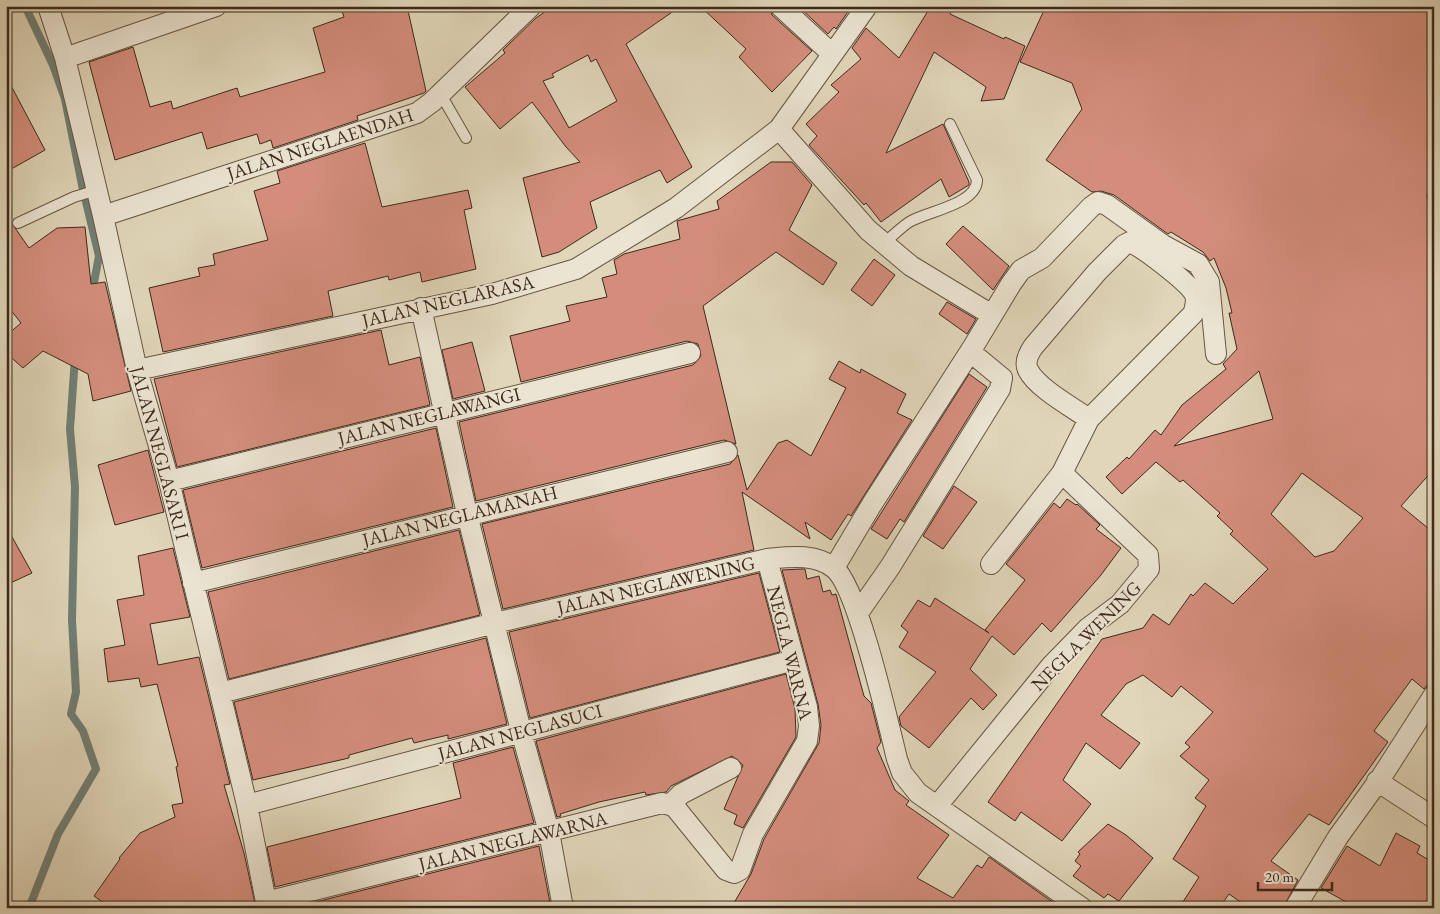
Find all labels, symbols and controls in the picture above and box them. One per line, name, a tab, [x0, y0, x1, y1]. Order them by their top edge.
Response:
street label: JALAN NEGLAENDAH	[222, 102, 416, 187]
street label: JALAN NEGLARASA	[357, 269, 537, 333]
street label: JALAN NEGLASARI I	[124, 361, 195, 543]
street label: JALAN NEGLAWANGI	[333, 381, 523, 451]
street label: JALAN NEGLAMANAH	[358, 480, 560, 553]
street label: JALAN NEGLAWENING	[553, 550, 758, 620]
street label: NEGLA WENING	[1025, 575, 1147, 697]
street label: NEGLA WARNA	[761, 583, 819, 724]
street label: JALAN NEGLASUCI	[433, 698, 606, 767]
street label: JALAN NEGLAWARNA	[414, 805, 611, 877]
scale bar	[1258, 859, 1331, 891]
text: 20 m	[1265, 867, 1294, 886]

